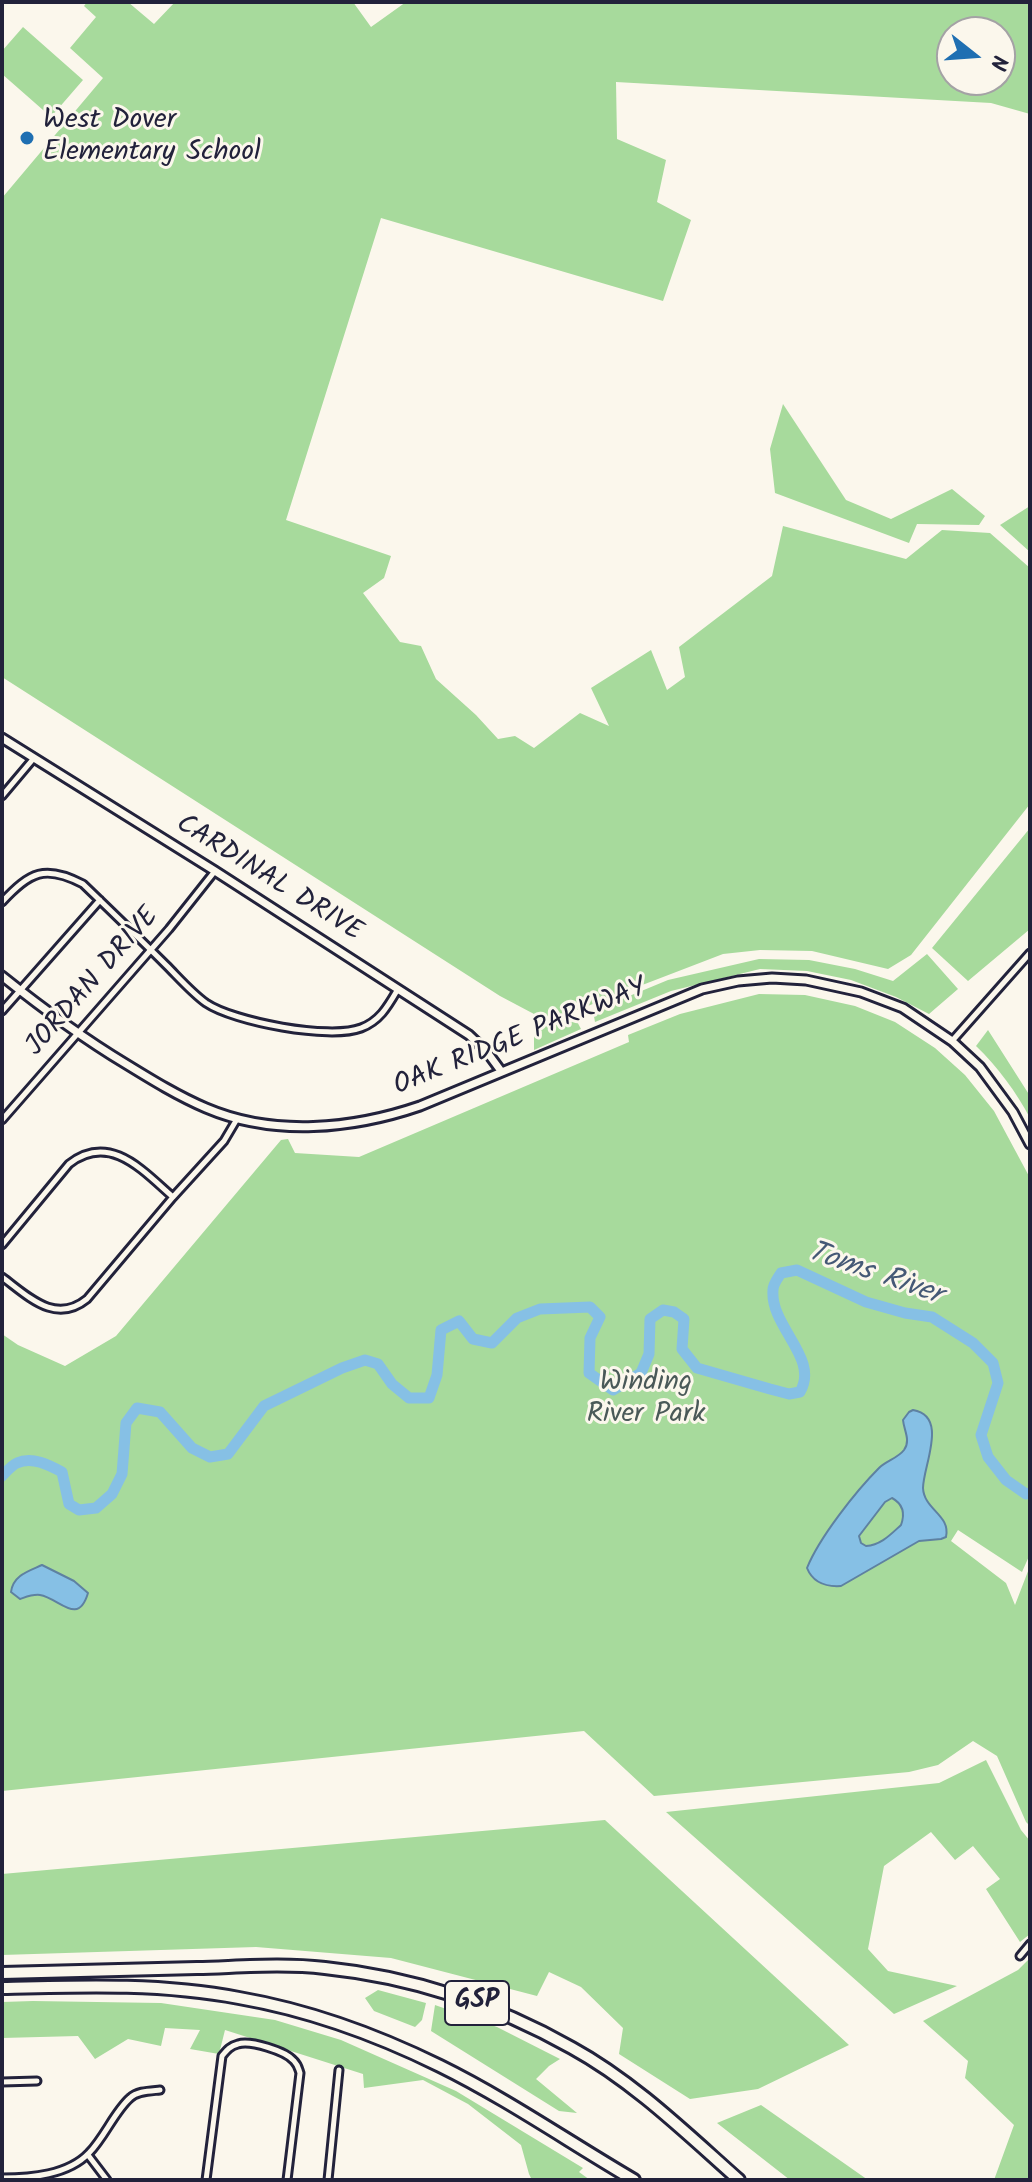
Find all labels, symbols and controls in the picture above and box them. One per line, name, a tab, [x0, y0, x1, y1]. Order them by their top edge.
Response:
north arrow	[936, 16, 1016, 96]
text: N	[979, 51, 1016, 74]
place label: West Dover Elementary School	[43, 105, 261, 171]
marker: West Dover Elementary School	[18, 129, 36, 147]
street label: CARDINAL DRIVE	[168, 809, 368, 951]
street label: JORDAN DRIVE	[20, 902, 168, 1064]
street label: OAK RIDGE PARKWAY	[390, 973, 652, 1105]
water label: Toms River	[802, 1236, 946, 1316]
park label: Winding River Park	[587, 1367, 705, 1433]
road number: GSP	[445, 1981, 509, 2025]

